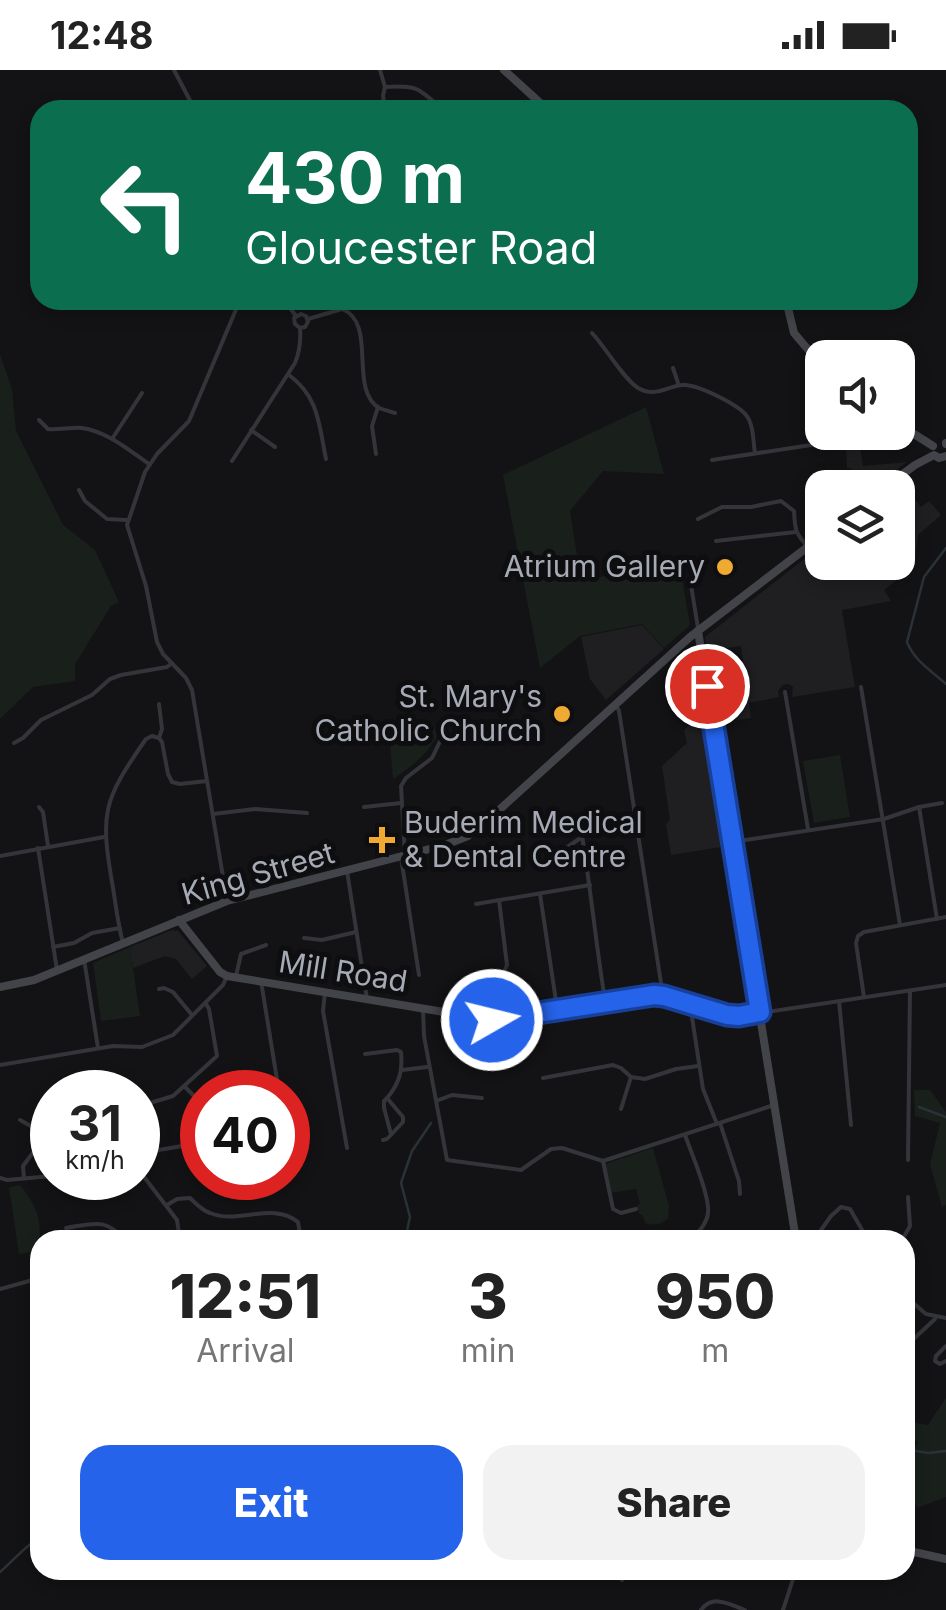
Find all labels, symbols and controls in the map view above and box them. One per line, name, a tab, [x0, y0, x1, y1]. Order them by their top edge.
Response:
text: 12:48	[50, 12, 153, 58]
text: 430 m	[245, 135, 465, 220]
icon: left	[80, 140, 210, 270]
text: Gloucester Road	[245, 220, 597, 275]
map controls	[805, 340, 915, 580]
button: sound	[805, 340, 915, 450]
button: layers	[805, 470, 915, 580]
place label: Atrium Gallery	[504, 548, 705, 584]
marker: Atrium Gallery	[714, 556, 736, 578]
pin	[665, 644, 750, 729]
icon: arrive	[680, 659, 735, 714]
place label: St. Mary's Catholic Church	[315, 678, 542, 748]
marker: St. Mary's Catholic Church	[551, 703, 573, 725]
place label: Buderim Medical & Dental Centre	[404, 804, 643, 874]
marker: Buderim Medical & Dental Centre	[369, 827, 395, 853]
street label: King Street	[177, 834, 338, 912]
street label: Mill Road	[276, 943, 410, 999]
position arrow	[440, 968, 544, 1072]
speed limit sign: 40	[180, 1070, 310, 1200]
text: 31	[68, 1093, 122, 1153]
text: km/h	[65, 1145, 125, 1175]
text: 12:51	[170, 1260, 321, 1332]
text: 3	[468, 1260, 508, 1332]
text: 950	[655, 1260, 775, 1332]
text: Arrival	[196, 1331, 295, 1370]
text: min	[461, 1331, 515, 1370]
text: m	[701, 1331, 729, 1370]
button: Exit	[80, 1445, 463, 1560]
button: Share	[483, 1445, 865, 1560]

